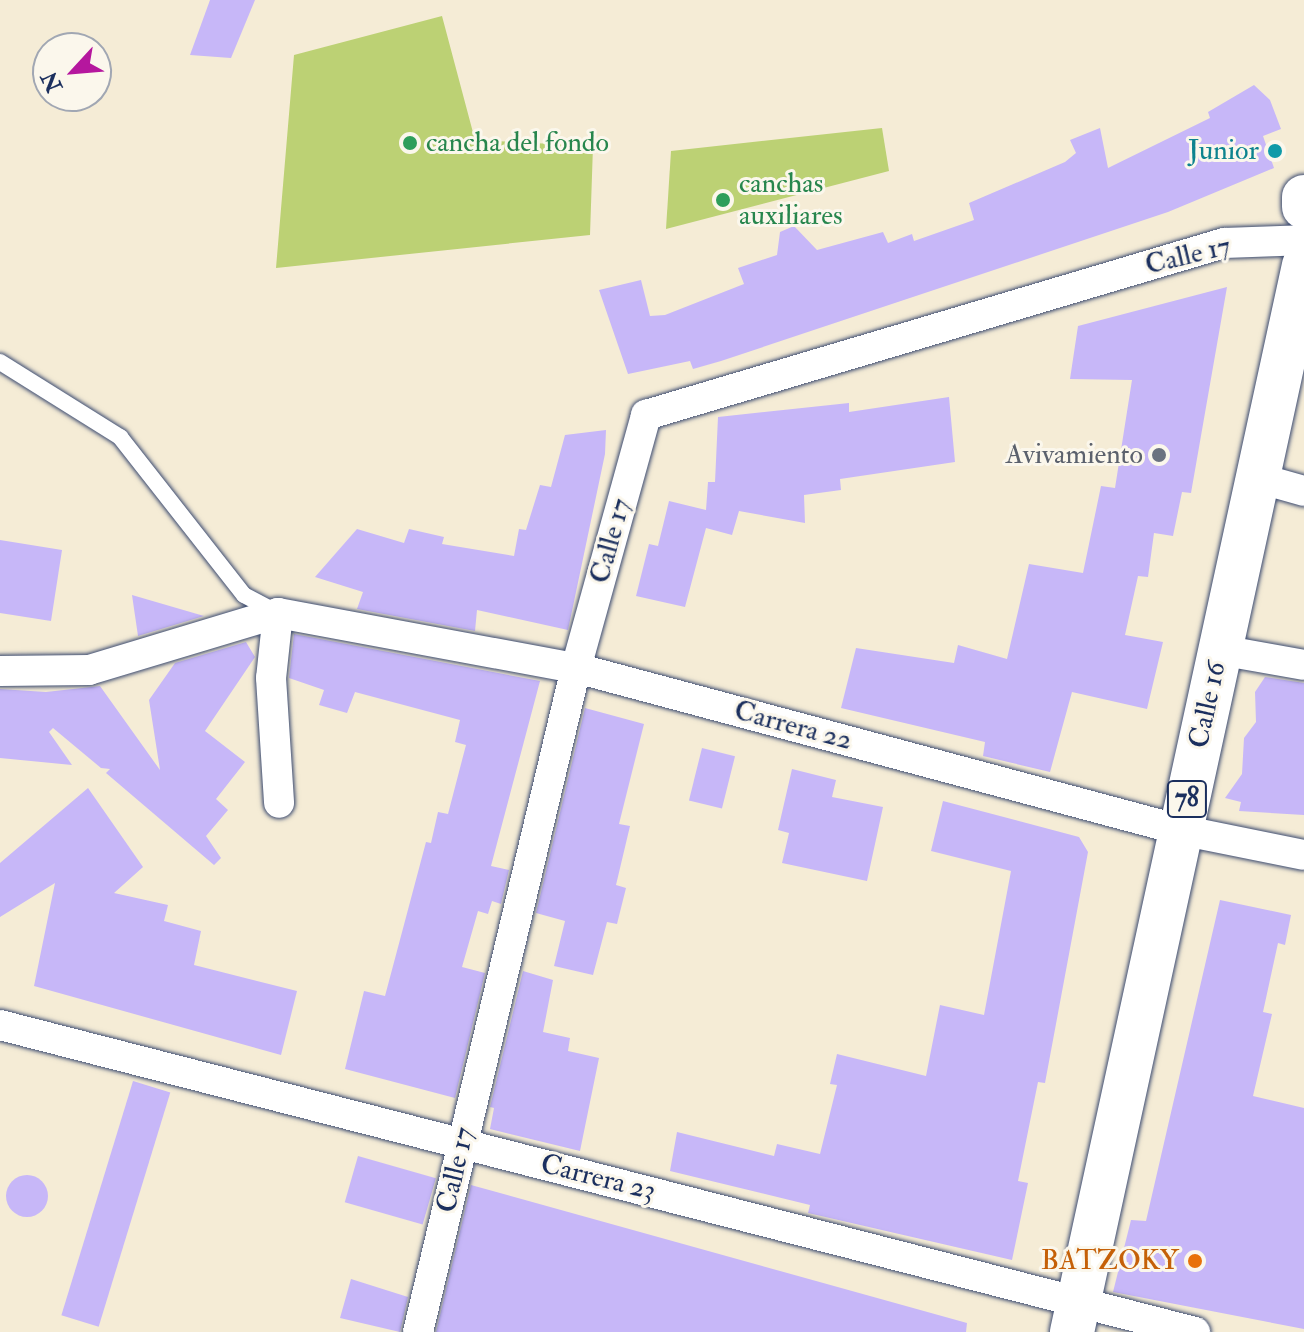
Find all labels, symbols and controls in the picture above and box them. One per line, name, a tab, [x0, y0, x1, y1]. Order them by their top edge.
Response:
north arrow	[32, 32, 112, 112]
text: N	[35, 67, 69, 97]
place label: cancha del fondo	[426, 126, 609, 160]
marker: cancha del fondo	[401, 134, 419, 152]
place label: Junior	[1188, 134, 1259, 168]
marker: Junior	[1266, 142, 1284, 160]
place label: canchas auxiliares	[739, 167, 843, 233]
marker: canchas auxiliares	[714, 191, 732, 209]
street label: Calle 17	[1142, 229, 1234, 283]
place label: Avivamiento	[1006, 438, 1143, 472]
marker: Avivamiento	[1150, 446, 1168, 464]
street label: Calle 17	[584, 495, 638, 587]
street label: Calle 16	[1182, 659, 1234, 751]
street label: Carrera 22	[730, 694, 856, 758]
road number: 78	[1165, 777, 1209, 821]
street label: Calle 17	[430, 1124, 482, 1216]
street label: Carrera 23	[537, 1148, 659, 1208]
place label: BATZOKY	[1041, 1244, 1179, 1278]
marker: BATZOKY	[1186, 1252, 1204, 1270]

